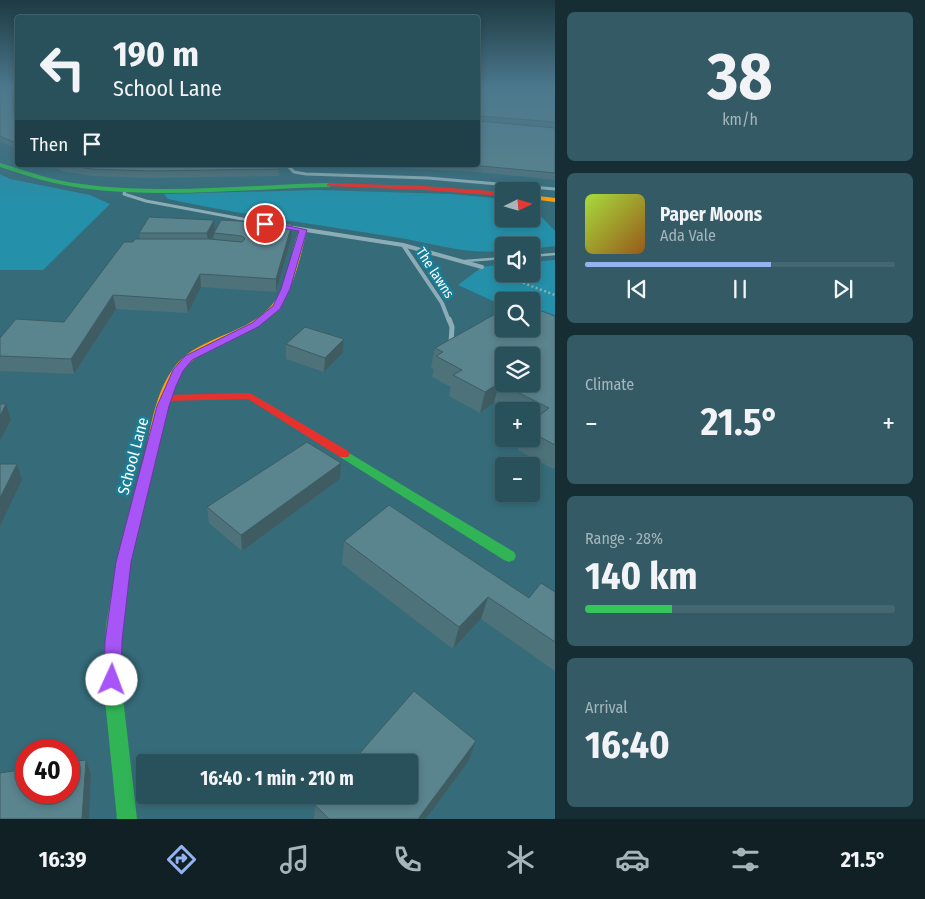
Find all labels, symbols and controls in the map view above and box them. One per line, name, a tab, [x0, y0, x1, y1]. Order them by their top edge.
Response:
text: 190 m	[113, 33, 199, 75]
icon: left	[30, 35, 95, 100]
text: 38	[707, 38, 773, 116]
text: School Lane	[113, 75, 222, 102]
text: km/h	[722, 110, 758, 129]
icon: arrive	[78, 130, 106, 158]
text: Then	[30, 133, 68, 156]
north arrow	[495, 182, 540, 228]
map controls	[495, 182, 540, 502]
pin	[244, 203, 286, 245]
text: Paper Moons	[660, 203, 762, 226]
icon: arrive	[251, 210, 279, 238]
text: Ada Vale	[660, 226, 716, 245]
button: sound	[495, 237, 540, 282]
street label: The lawns	[412, 244, 458, 302]
icon: previous	[623, 275, 651, 303]
icon: pause	[726, 275, 754, 303]
icon: next	[829, 275, 857, 303]
button: search	[495, 292, 540, 337]
button: layers	[495, 347, 540, 392]
text: Climate	[585, 375, 634, 394]
text: 21.5°	[701, 399, 779, 445]
button: +	[495, 402, 540, 447]
text: −	[585, 407, 598, 440]
text: +	[882, 407, 895, 440]
street label: School Lane	[114, 415, 152, 497]
button: −	[495, 457, 540, 502]
text: Range · 28%	[585, 529, 663, 548]
text: 140 km	[585, 553, 698, 599]
position arrow	[85, 653, 137, 705]
text: Arrival	[585, 698, 627, 717]
text: 16:40	[585, 722, 670, 768]
speed limit sign: 40	[15, 739, 80, 804]
text: 16:40 · 1 min · 210 m	[200, 767, 354, 790]
icon: directions	[164, 842, 199, 877]
icon: music	[277, 842, 312, 877]
icon: phone	[390, 842, 425, 877]
icon: climate	[503, 842, 538, 877]
icon: car	[615, 842, 650, 877]
icon: filters	[728, 842, 763, 877]
text: 16:39	[39, 846, 87, 873]
text: 21.5°	[841, 846, 886, 873]

